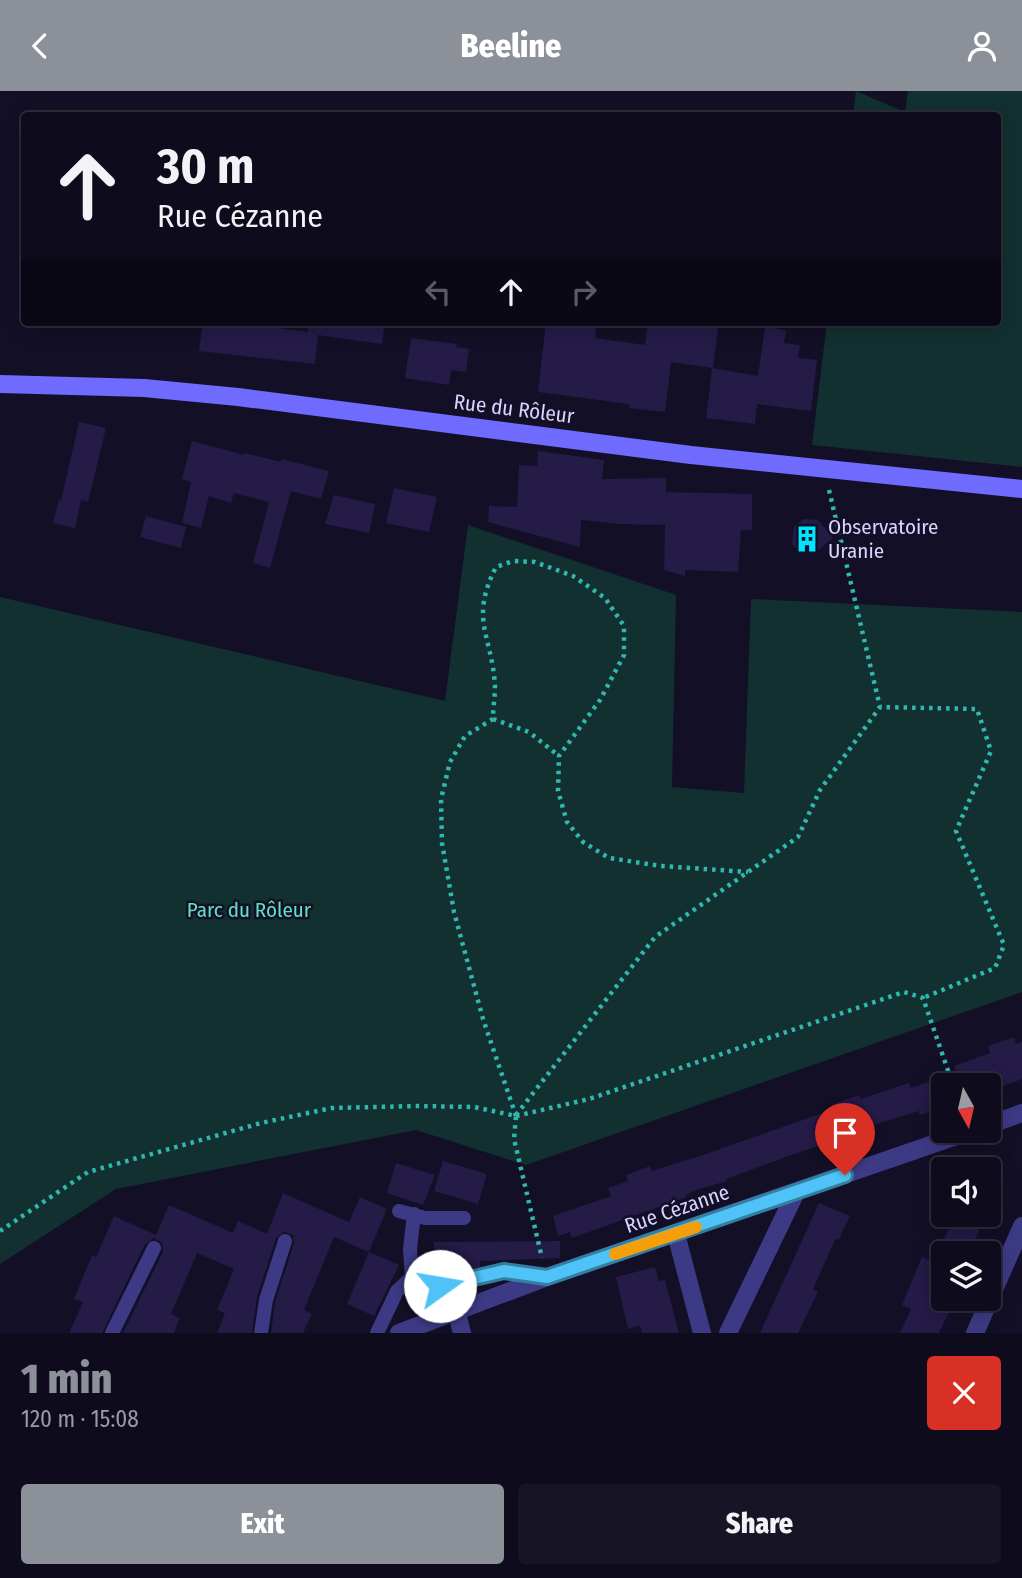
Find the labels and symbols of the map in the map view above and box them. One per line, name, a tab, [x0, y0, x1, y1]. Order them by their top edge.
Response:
street label: Rue du Rôleur	[452, 389, 576, 429]
place label: Observatoire Uranie	[828, 514, 938, 564]
building icon: Observatoire Uranie	[792, 524, 822, 554]
park label: Parc du Rôleur	[187, 897, 312, 923]
north arrow	[931, 1073, 1001, 1143]
pin	[815, 1103, 875, 1175]
street label: Rue Cézanne	[621, 1179, 733, 1239]
position arrow	[403, 1249, 477, 1323]

